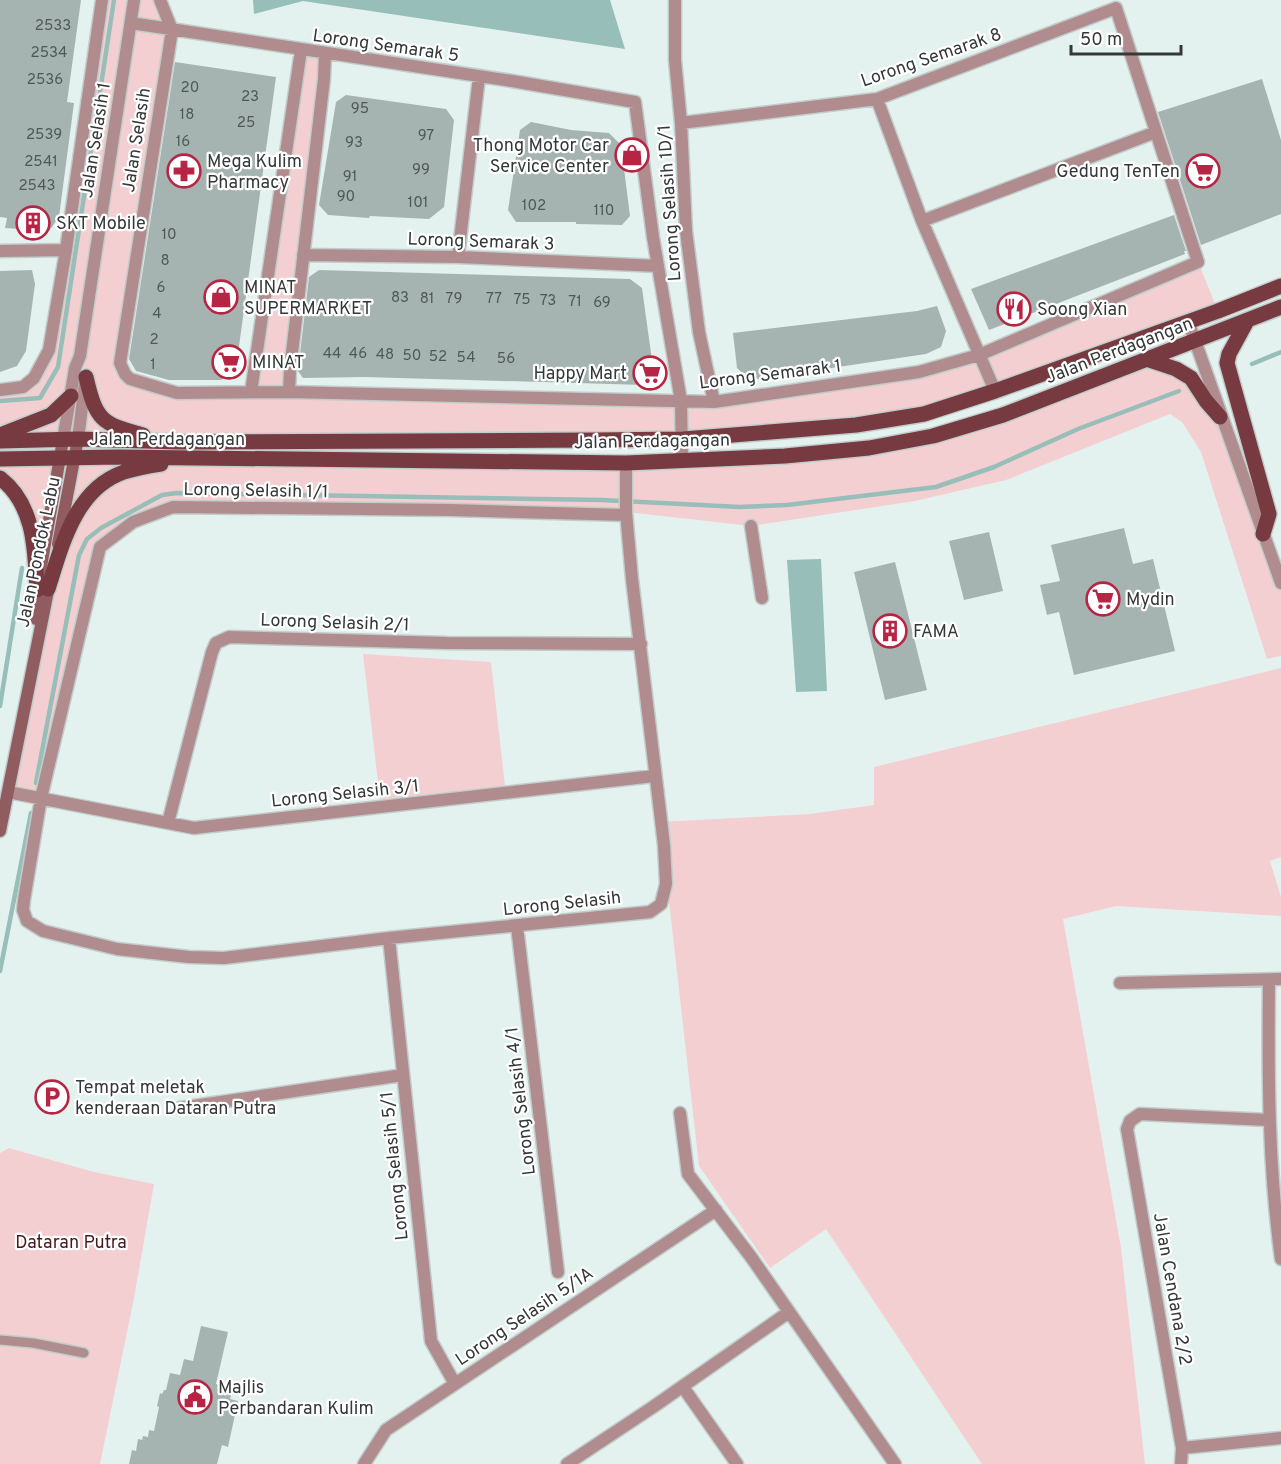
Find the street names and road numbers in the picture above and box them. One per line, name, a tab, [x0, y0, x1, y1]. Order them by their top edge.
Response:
street label: Lorong Semarak 8	[858, 24, 1005, 93]
street label: Lorong Semarak 5	[311, 25, 461, 68]
street label: Jalan Selasih 1	[76, 81, 117, 200]
street label: Jalan Selasih	[118, 86, 157, 194]
street label: Lorong Selasih 1D/1	[654, 124, 687, 282]
street label: Lorong Semarak 3	[407, 228, 555, 257]
street label: Jalan Perdagangan	[1042, 313, 1197, 390]
street label: Lorong Semarak 1	[698, 355, 843, 396]
street label: Jalan Perdagangan	[89, 429, 245, 452]
street label: Jalan Perdagangan	[574, 430, 730, 455]
street label: Jalan Pondok Labu	[12, 475, 67, 630]
street label: Lorong Selasih 1/1	[183, 479, 329, 504]
street label: Lorong Selasih 2/1	[260, 609, 410, 638]
street label: Lorong Selasih 3/1	[270, 775, 420, 814]
street label: Lorong Selasih	[502, 887, 622, 922]
street label: Lorong Selasih 4/1	[501, 1025, 542, 1177]
street label: Lorong Selasih 5/1	[376, 1090, 415, 1241]
street label: Jalan Cendana 2/2	[1147, 1211, 1196, 1367]
street label: Lorong Selasih 5/1A	[452, 1263, 598, 1372]

